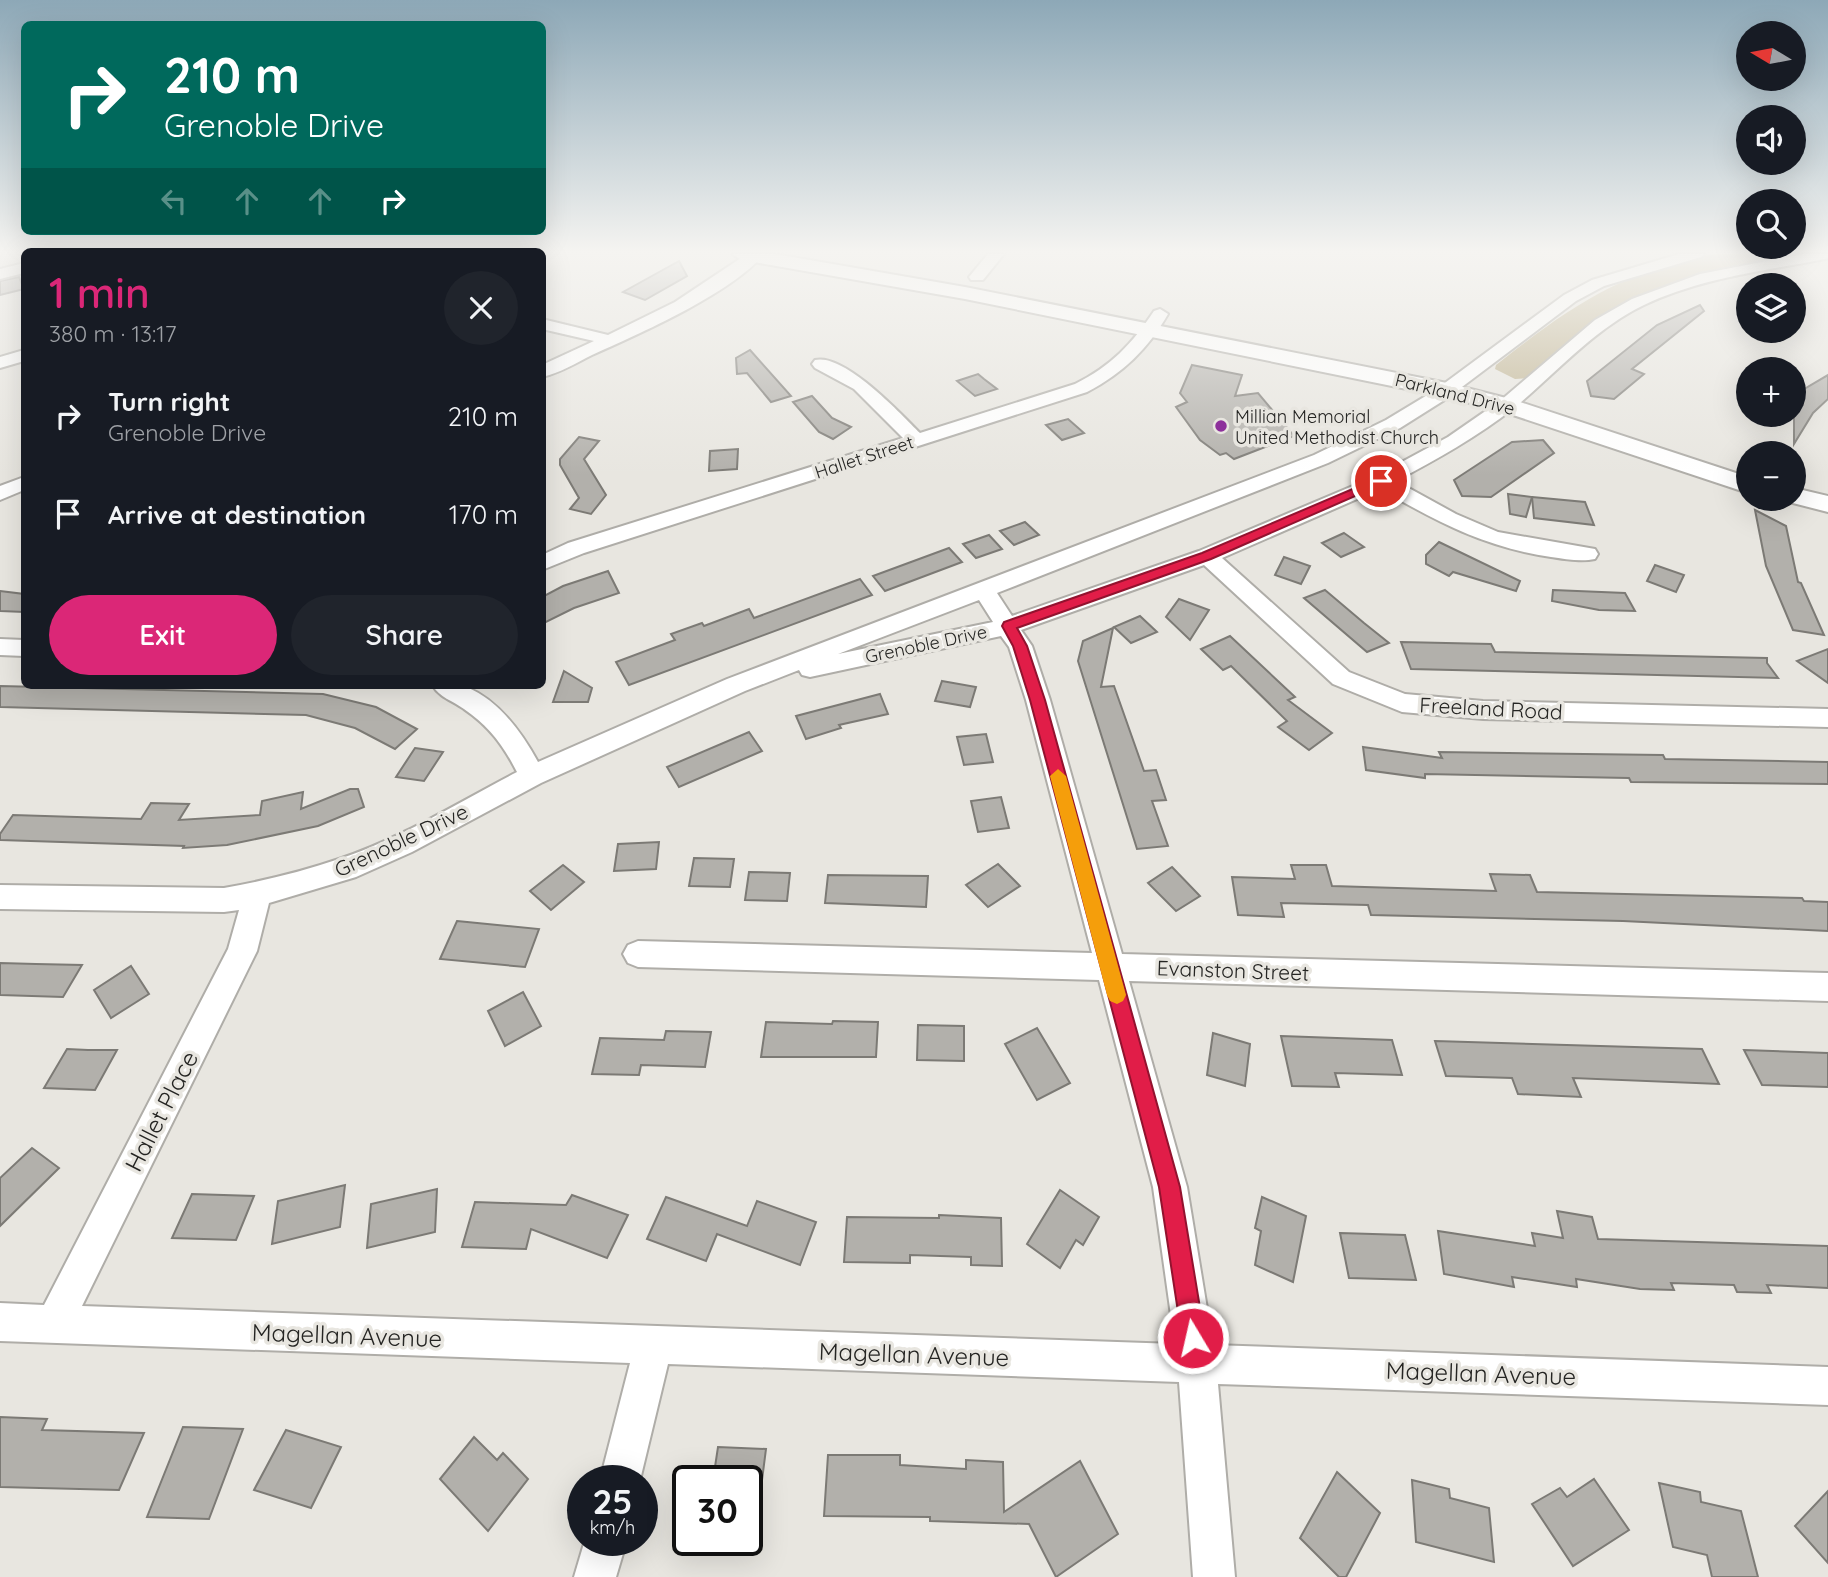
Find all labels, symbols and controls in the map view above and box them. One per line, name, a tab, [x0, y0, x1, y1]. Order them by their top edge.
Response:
north arrow	[1736, 21, 1806, 91]
map controls	[1736, 21, 1806, 511]
text: 210 m	[164, 44, 300, 105]
icon: right	[49, 49, 140, 140]
text: Grenoble Drive	[164, 105, 384, 145]
button: sound	[1736, 105, 1806, 175]
icon: left	[155, 182, 193, 220]
icon: ahead	[228, 182, 266, 220]
icon: ahead	[301, 182, 339, 220]
icon: right	[374, 182, 412, 220]
button: search	[1736, 189, 1806, 259]
text: 1 min	[49, 266, 150, 319]
button: close	[444, 271, 518, 345]
button: layers	[1736, 273, 1806, 343]
text: 380 m · 13:17	[49, 319, 177, 348]
button: +	[1736, 357, 1806, 427]
street label: Parkland Drive	[1393, 368, 1517, 420]
text: Turn right	[108, 385, 230, 418]
icon: right	[49, 397, 87, 435]
text: 210 m	[448, 400, 518, 433]
place label: Millian Memorial United Methodist Church	[1235, 405, 1439, 449]
text: Grenoble Drive	[108, 418, 266, 447]
marker: Millian Memorial United Methodist Church	[1213, 418, 1229, 434]
street label: Hallet Street	[812, 430, 916, 484]
button: −	[1736, 441, 1806, 511]
pin	[1351, 451, 1411, 511]
icon: arrive	[1362, 462, 1400, 500]
icon: arrive	[49, 495, 87, 533]
text: Arrive at destination	[108, 498, 366, 531]
text: 170 m	[449, 498, 518, 531]
button: Exit	[49, 595, 277, 675]
button: Share	[291, 595, 518, 675]
street label: Grenoble Drive	[863, 620, 989, 668]
street label: Freeland Road	[1419, 691, 1563, 725]
street label: Grenoble Drive	[330, 798, 472, 882]
street label: Evanston Street	[1156, 954, 1310, 986]
street label: Hallet Place	[118, 1046, 204, 1176]
position arrow	[1156, 1301, 1230, 1375]
street label: Magellan Avenue	[251, 1317, 443, 1353]
street label: Magellan Avenue	[818, 1336, 1010, 1372]
street label: Magellan Avenue	[1385, 1355, 1577, 1391]
speed limit sign: 30	[672, 1465, 763, 1556]
text: 25	[592, 1479, 633, 1523]
text: km/h	[590, 1516, 635, 1539]

